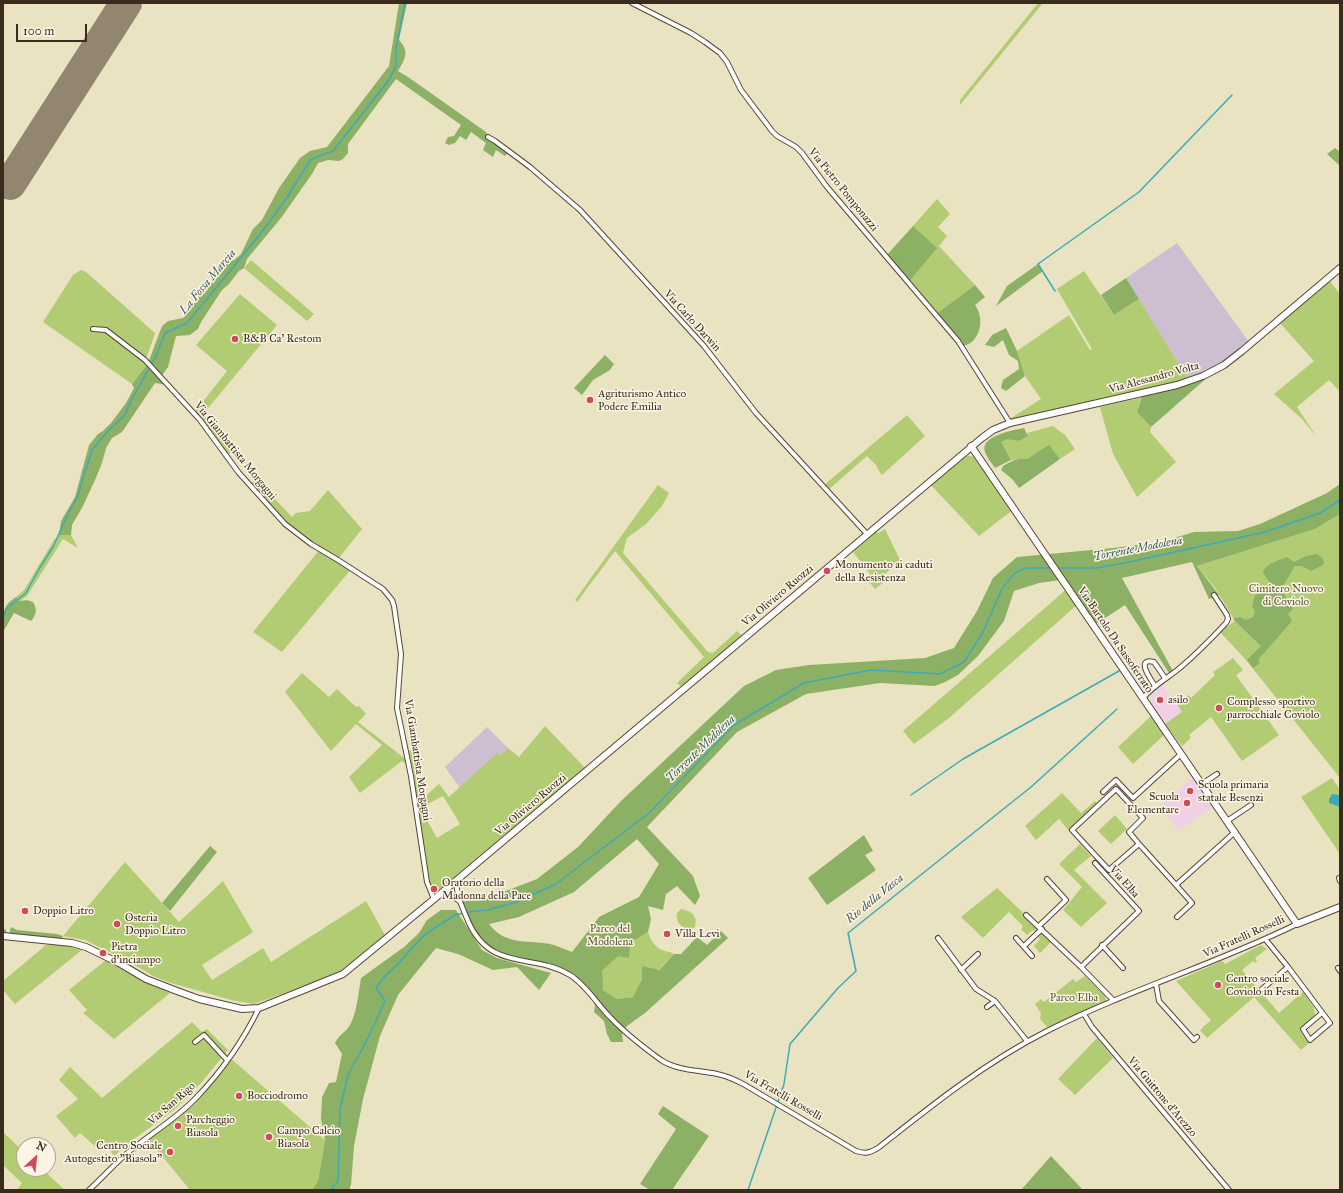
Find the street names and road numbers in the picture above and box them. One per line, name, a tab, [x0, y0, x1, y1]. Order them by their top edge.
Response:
street label: Via Pietro Pomponazzi	[805, 146, 881, 234]
street label: Via Carlo Darwin	[661, 287, 723, 355]
street label: Via Alessandro Volta	[1107, 360, 1201, 396]
street label: Via Giambattista Morgagni	[191, 399, 279, 503]
street label: Via Oliviero Ruozzi	[740, 562, 816, 630]
street label: Via Bartolo Da Sassoferrato	[1075, 584, 1155, 696]
street label: Via Giambattista Morgagni	[401, 698, 433, 822]
street label: Via Oliviero Ruozzi	[493, 771, 569, 839]
street label: Via Elba	[1106, 863, 1142, 901]
street label: Via Fratelli Rosselli	[1201, 913, 1287, 961]
street label: Via Guittone d'Arezzo	[1125, 1054, 1199, 1140]
street label: Via Fratelli Rosselli	[742, 1068, 824, 1124]
street label: Via San Rigo	[146, 1080, 198, 1128]

